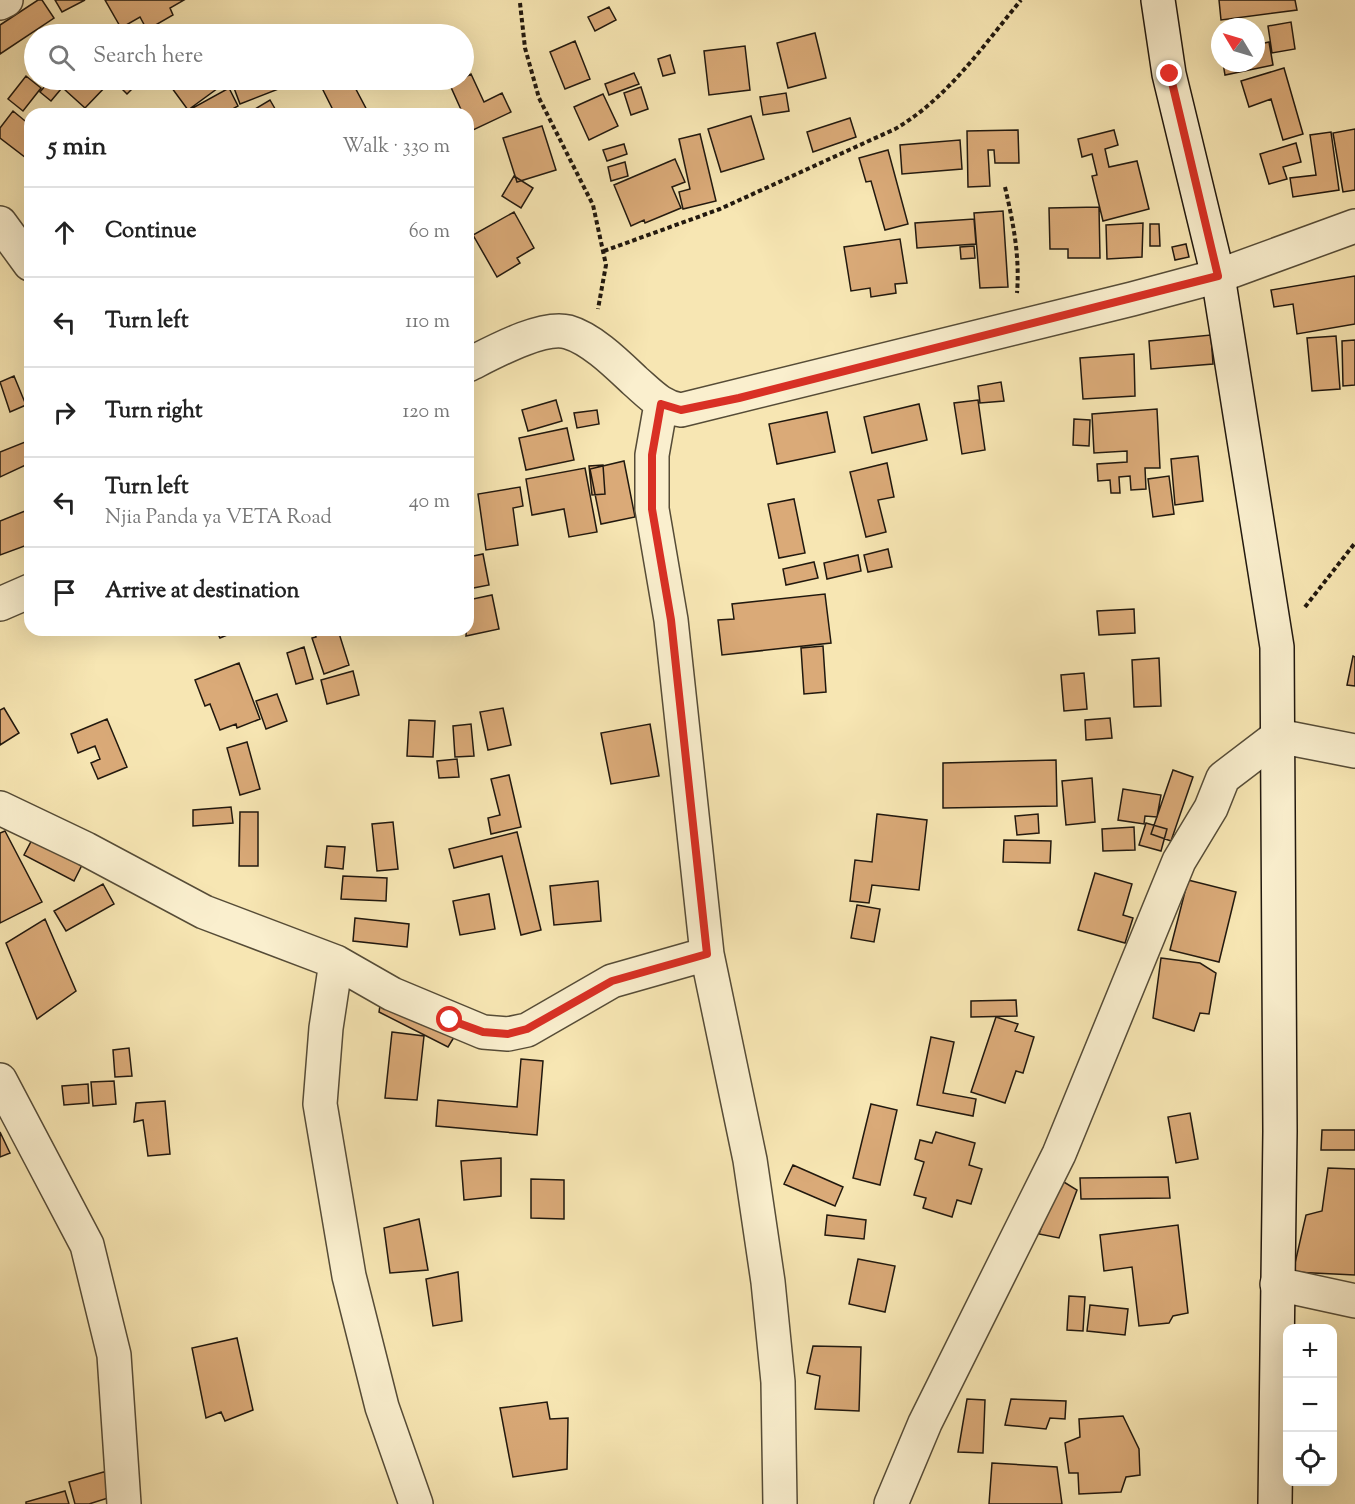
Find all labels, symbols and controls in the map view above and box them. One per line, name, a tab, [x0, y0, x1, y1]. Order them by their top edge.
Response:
north arrow	[1211, 18, 1265, 72]
search box	[24, 24, 474, 90]
icon: search	[45, 41, 78, 74]
text: Search here	[93, 41, 203, 73]
route end	[1156, 60, 1182, 86]
text: 5 min	[48, 129, 107, 166]
text: Walk · 330 m	[342, 133, 450, 162]
icon: ahead	[48, 216, 81, 249]
text: Continue	[105, 216, 196, 248]
text: 60 m	[409, 218, 450, 247]
icon: left	[48, 306, 81, 339]
text: Turn left	[105, 306, 188, 338]
text: 110 m	[405, 308, 450, 337]
icon: right	[48, 396, 81, 429]
text: Turn right	[105, 396, 202, 428]
text: 120 m	[402, 398, 450, 427]
text: Turn left	[105, 472, 188, 504]
icon: left	[48, 486, 81, 519]
text: 40 m	[409, 488, 450, 517]
text: Njia Panda ya VETA Road	[105, 504, 332, 533]
icon: arrive	[48, 576, 81, 609]
text: Arrive at destination	[105, 576, 300, 608]
route start	[436, 1006, 462, 1032]
map controls	[1283, 1324, 1337, 1486]
button: +	[1283, 1324, 1337, 1378]
button: −	[1283, 1378, 1337, 1432]
button: locate	[1283, 1432, 1337, 1486]

